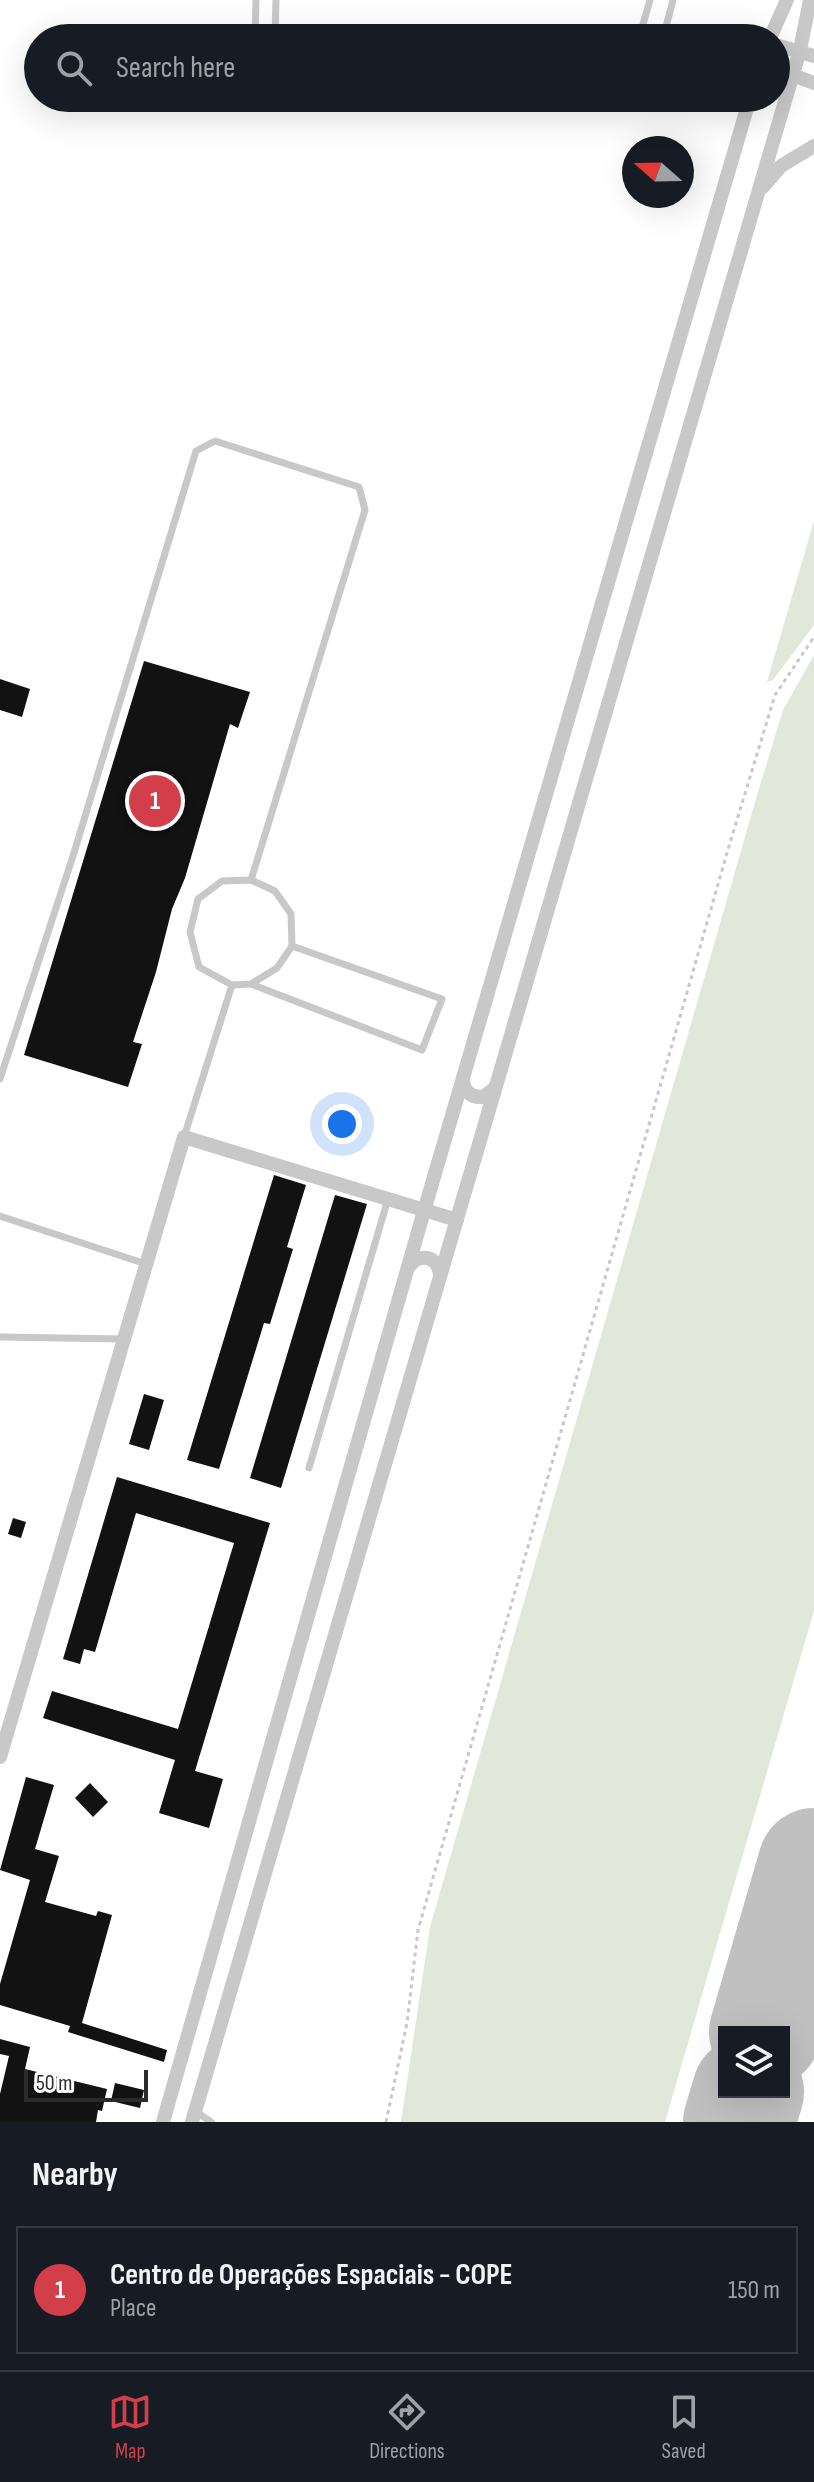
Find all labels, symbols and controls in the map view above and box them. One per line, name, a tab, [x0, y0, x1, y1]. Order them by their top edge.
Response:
search box	[24, 24, 790, 112]
icon: search	[52, 46, 96, 90]
text: Search here	[116, 50, 235, 86]
north arrow	[622, 136, 694, 208]
pin: 1	[129, 771, 181, 831]
your location	[322, 1104, 362, 1144]
map controls	[718, 2026, 790, 2098]
button: layers	[718, 2026, 790, 2098]
scale bar	[24, 2066, 148, 2102]
text: 50 m	[36, 2070, 72, 2097]
text: Nearby	[32, 2154, 118, 2195]
text: Centro de Operações Espaciais - COPE	[110, 2257, 513, 2293]
text: 1	[55, 2275, 65, 2306]
text: 150 m	[728, 2275, 780, 2306]
text: Place	[110, 2293, 157, 2324]
tab: Map	[108, 2390, 152, 2465]
tab: Directions	[369, 2390, 445, 2465]
tab: Saved	[662, 2390, 706, 2465]

